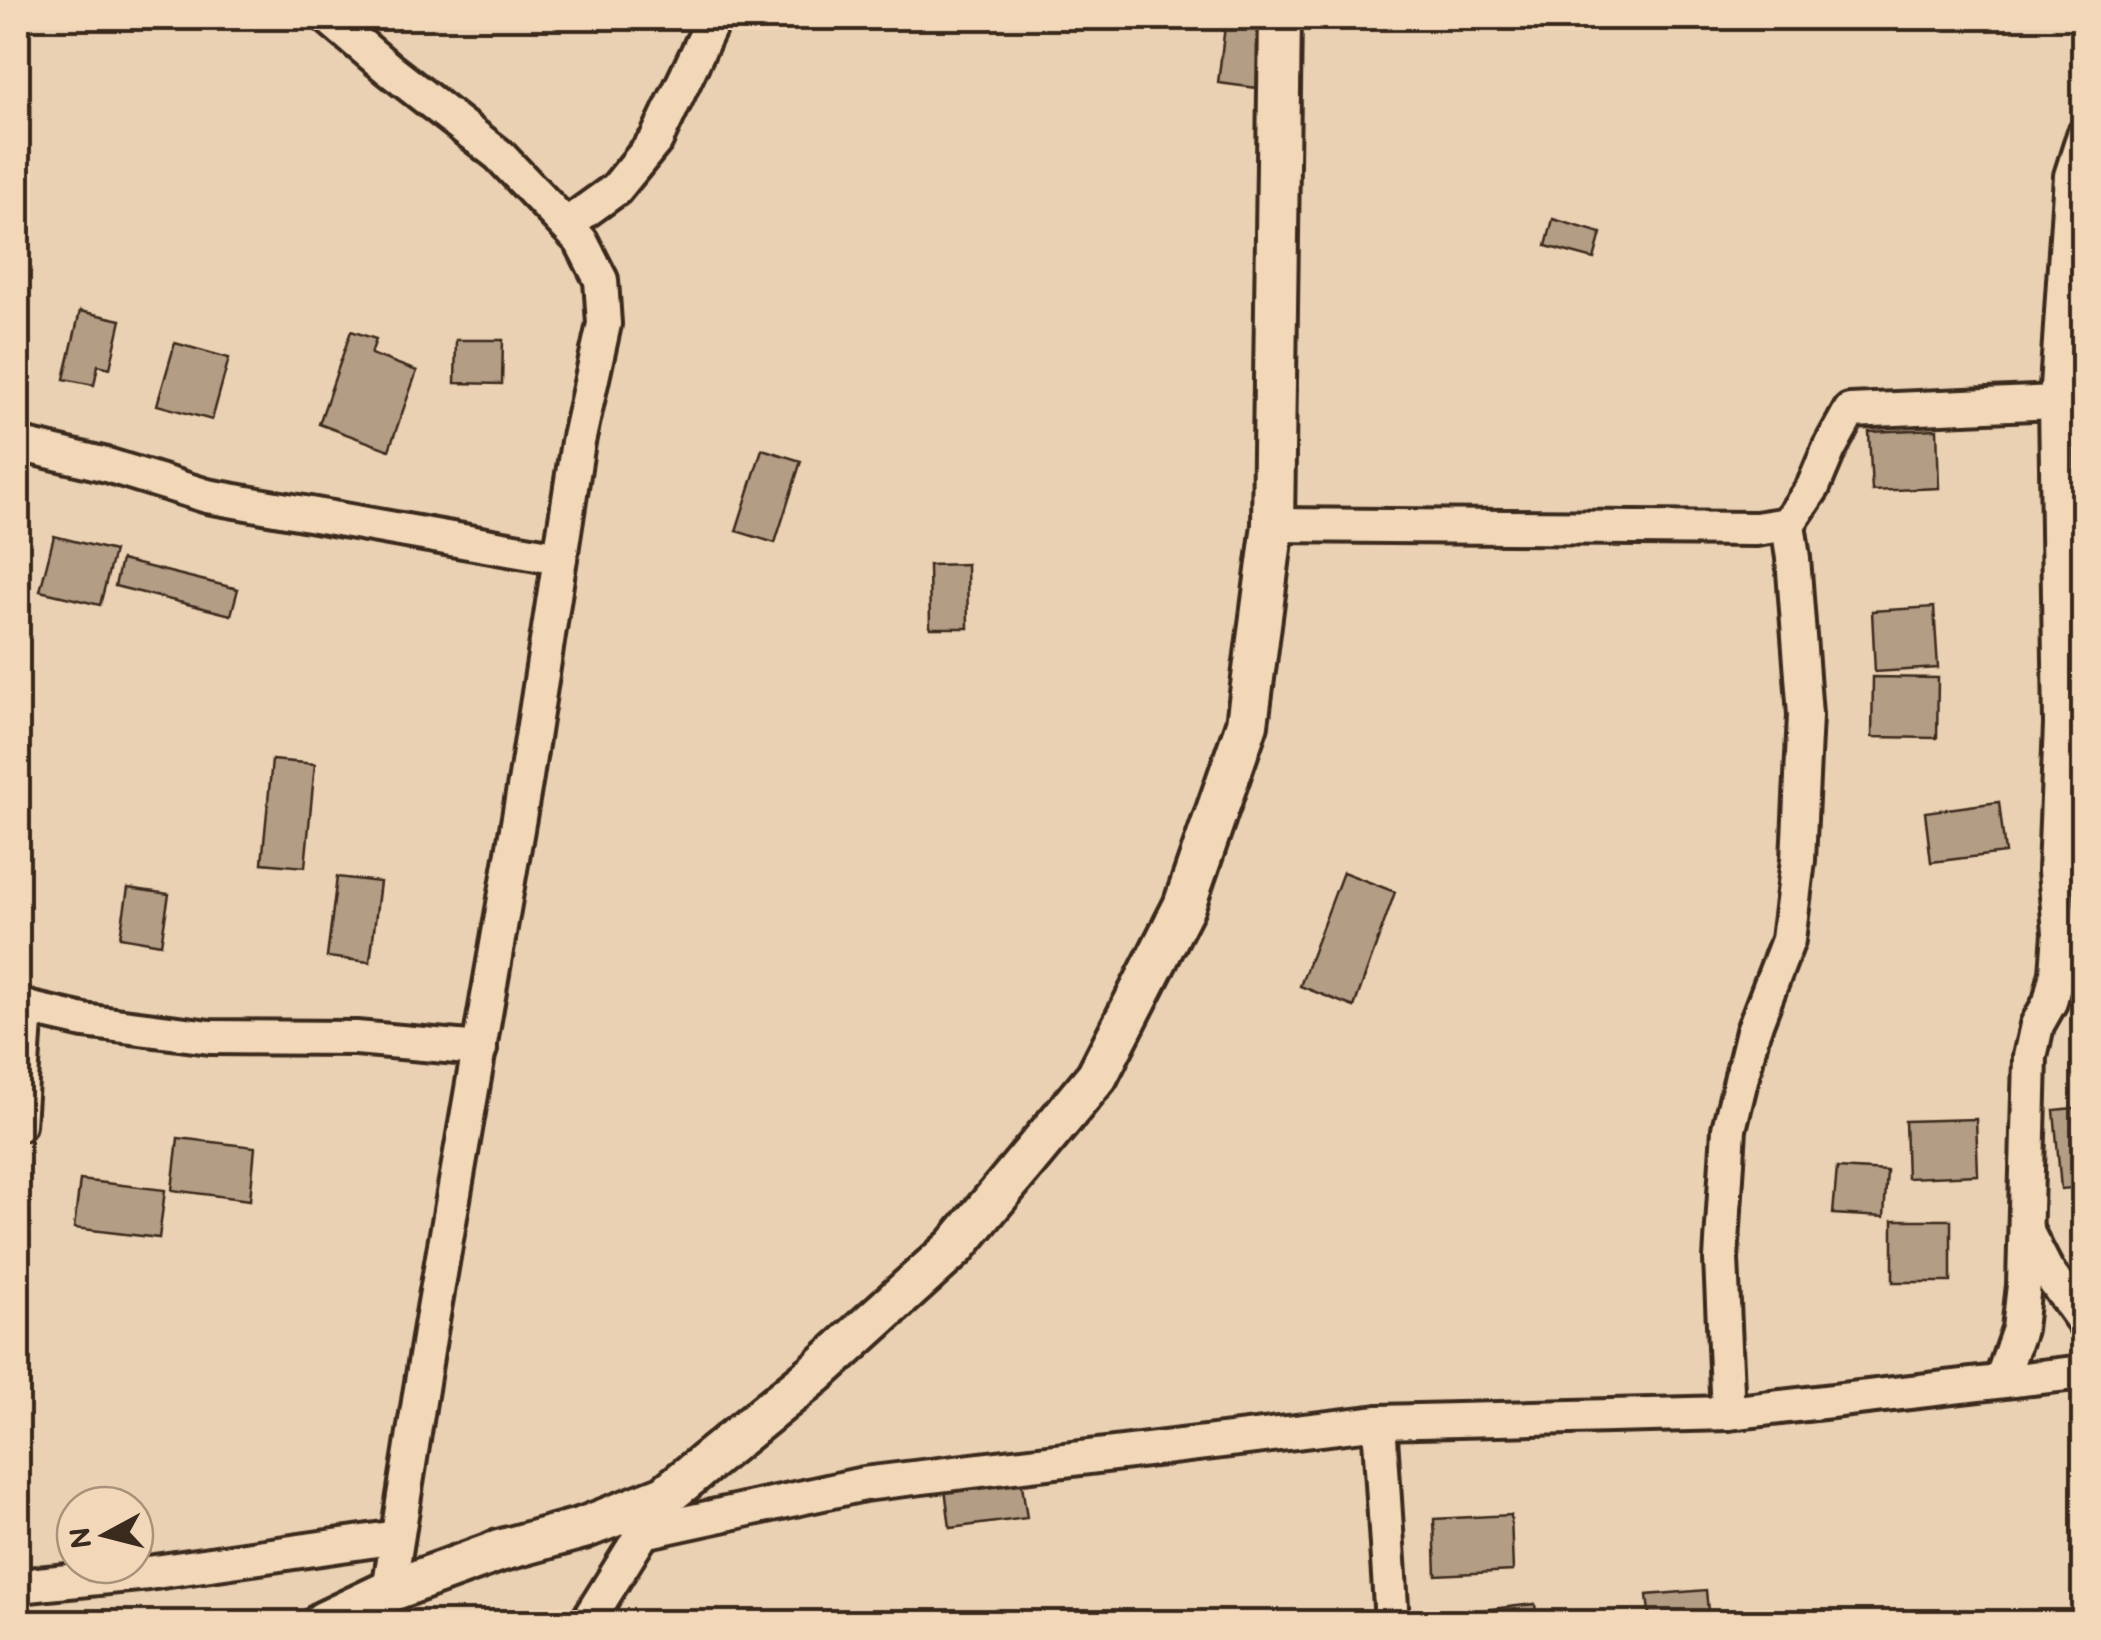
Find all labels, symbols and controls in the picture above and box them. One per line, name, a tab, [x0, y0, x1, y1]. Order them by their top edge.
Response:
north arrow	[55, 1485, 155, 1585]
text: N	[64, 1525, 99, 1550]

